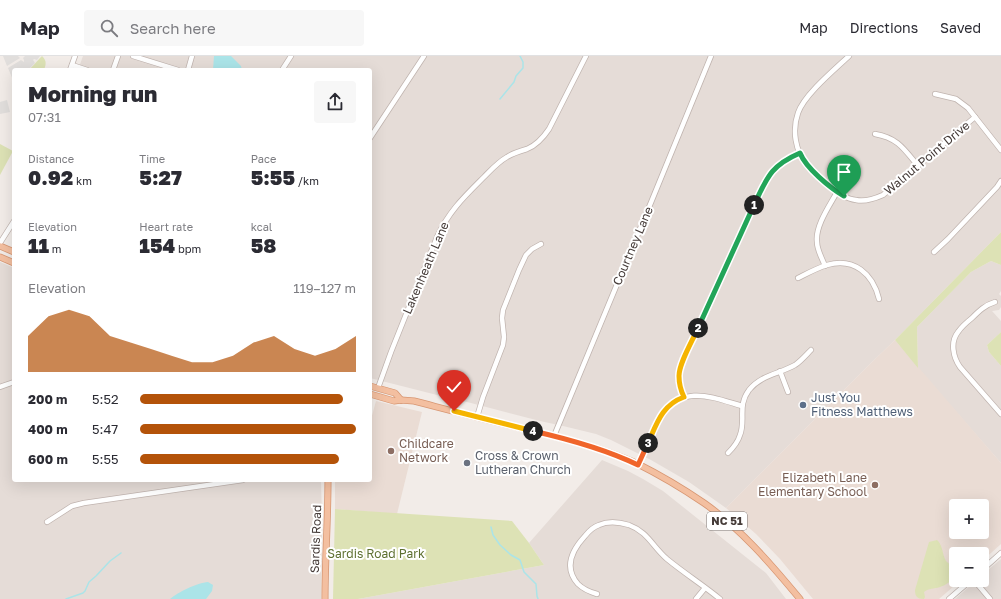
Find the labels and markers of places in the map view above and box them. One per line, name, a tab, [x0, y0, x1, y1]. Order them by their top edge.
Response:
pin	[827, 155, 861, 196]
pin: 1	[744, 195, 764, 215]
pin: 2	[688, 318, 708, 338]
pin	[437, 370, 471, 411]
place label: Just You Fitness Matthews	[811, 390, 913, 419]
marker: Just You Fitness Matthews	[798, 400, 808, 410]
pin: 4	[523, 421, 543, 441]
pin: 3	[638, 433, 658, 453]
place label: Childcare Network	[399, 436, 454, 465]
marker: Childcare Network	[386, 446, 396, 456]
place label: Cross & Crown Lutheran Church	[475, 448, 571, 477]
marker: Cross & Crown Lutheran Church	[462, 458, 472, 468]
place label: Elizabeth Lane Elementary School	[758, 470, 867, 499]
marker: Elizabeth Lane Elementary School	[870, 480, 880, 490]

